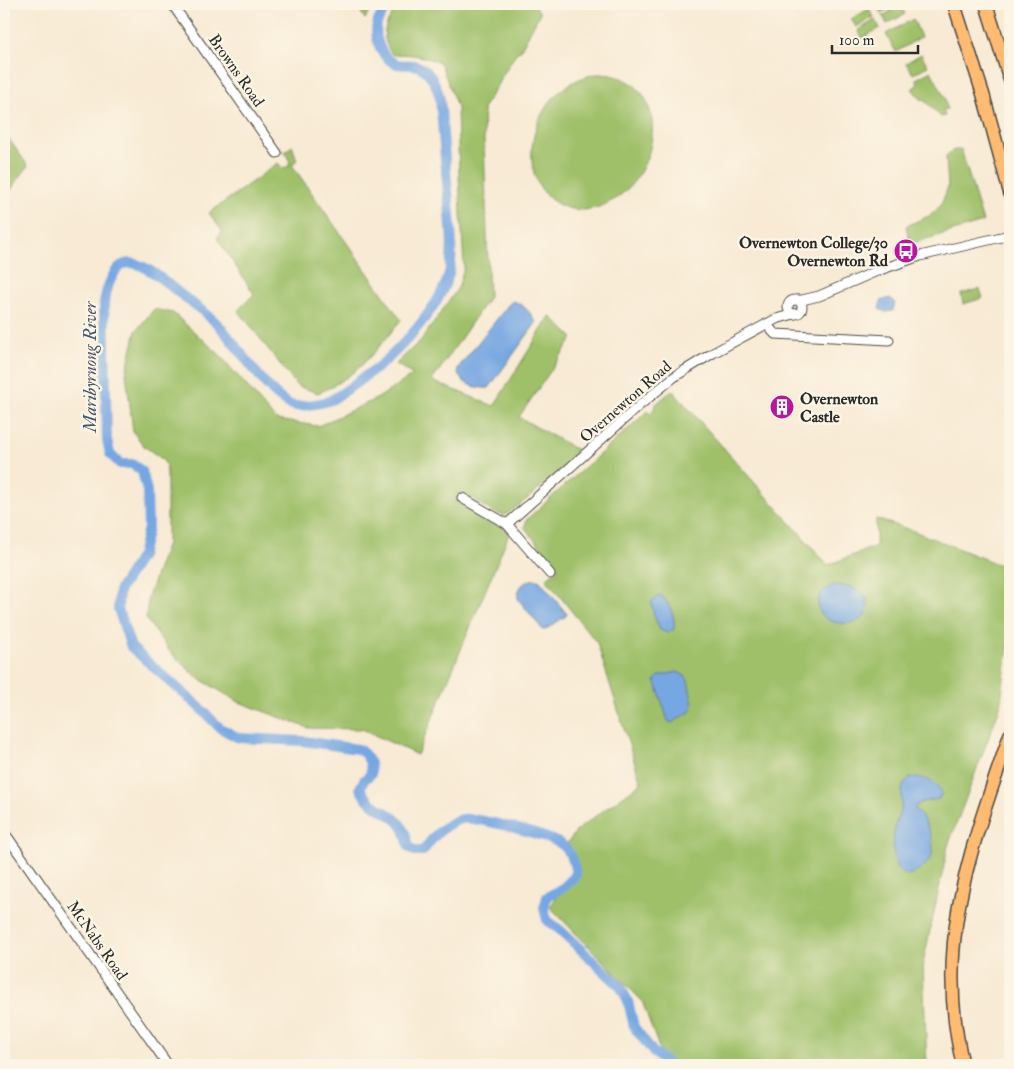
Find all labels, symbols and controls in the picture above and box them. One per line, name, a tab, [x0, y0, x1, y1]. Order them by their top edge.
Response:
scale bar	[832, 22, 918, 54]
street label: Browns Road	[204, 30, 269, 111]
text: 100 m	[839, 31, 875, 50]
place label: Overnewton College/30 Overnewton Rd	[739, 233, 888, 271]
bus stop icon: Overnewton College/30 Overnewton Rd	[893, 238, 919, 264]
water label: Maribyrnong River	[79, 300, 102, 433]
street label: Overnewton Road	[576, 356, 676, 447]
place label: Overnewton Castle	[800, 389, 879, 427]
building icon: Overnewton Castle	[769, 394, 795, 420]
street label: McNabs Road	[63, 897, 132, 984]

